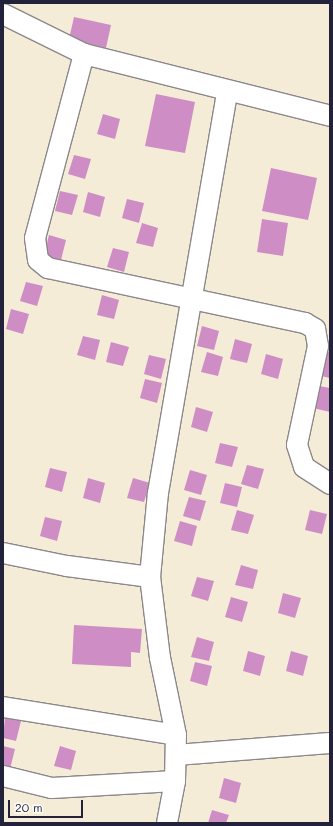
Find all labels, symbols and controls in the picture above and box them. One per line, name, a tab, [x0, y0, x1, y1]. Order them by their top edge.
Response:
scale bar	[10, 792, 85, 818]
text: 20 m	[15, 799, 43, 815]

